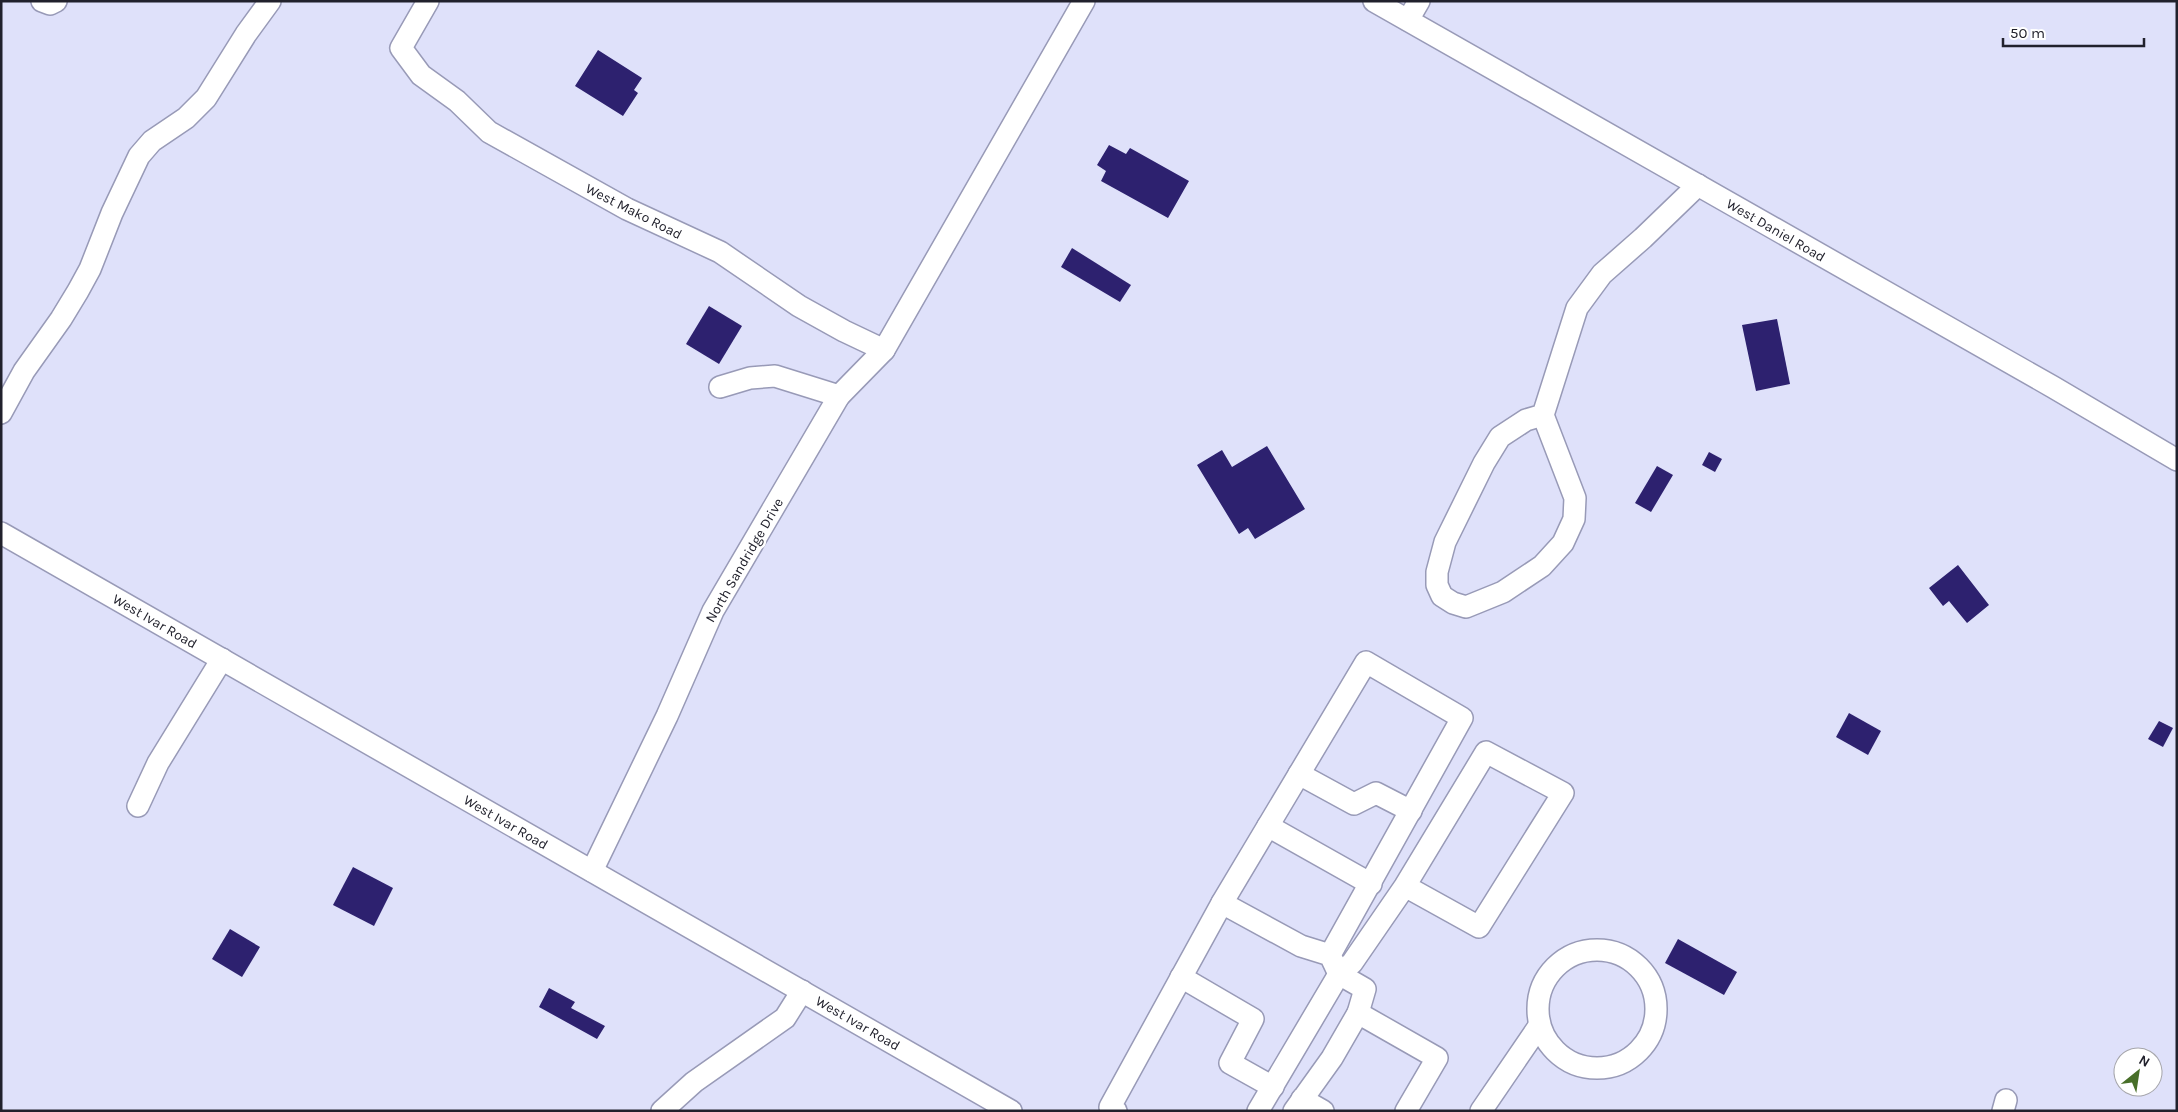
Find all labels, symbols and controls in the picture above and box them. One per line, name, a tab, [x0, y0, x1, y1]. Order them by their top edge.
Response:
scale bar	[2003, 15, 2144, 47]
text: 50 m	[2010, 24, 2045, 42]
street label: West Mako Road	[583, 180, 685, 243]
street label: West Daniel Road	[1723, 195, 1828, 266]
street label: North Sandridge Drive	[702, 495, 787, 626]
street label: West Ivar Road	[110, 590, 200, 652]
street label: West Ivar Road	[461, 791, 551, 853]
street label: West Ivar Road	[813, 992, 903, 1054]
north arrow	[2113, 1047, 2163, 1097]
text: N	[2136, 1051, 2153, 1071]

